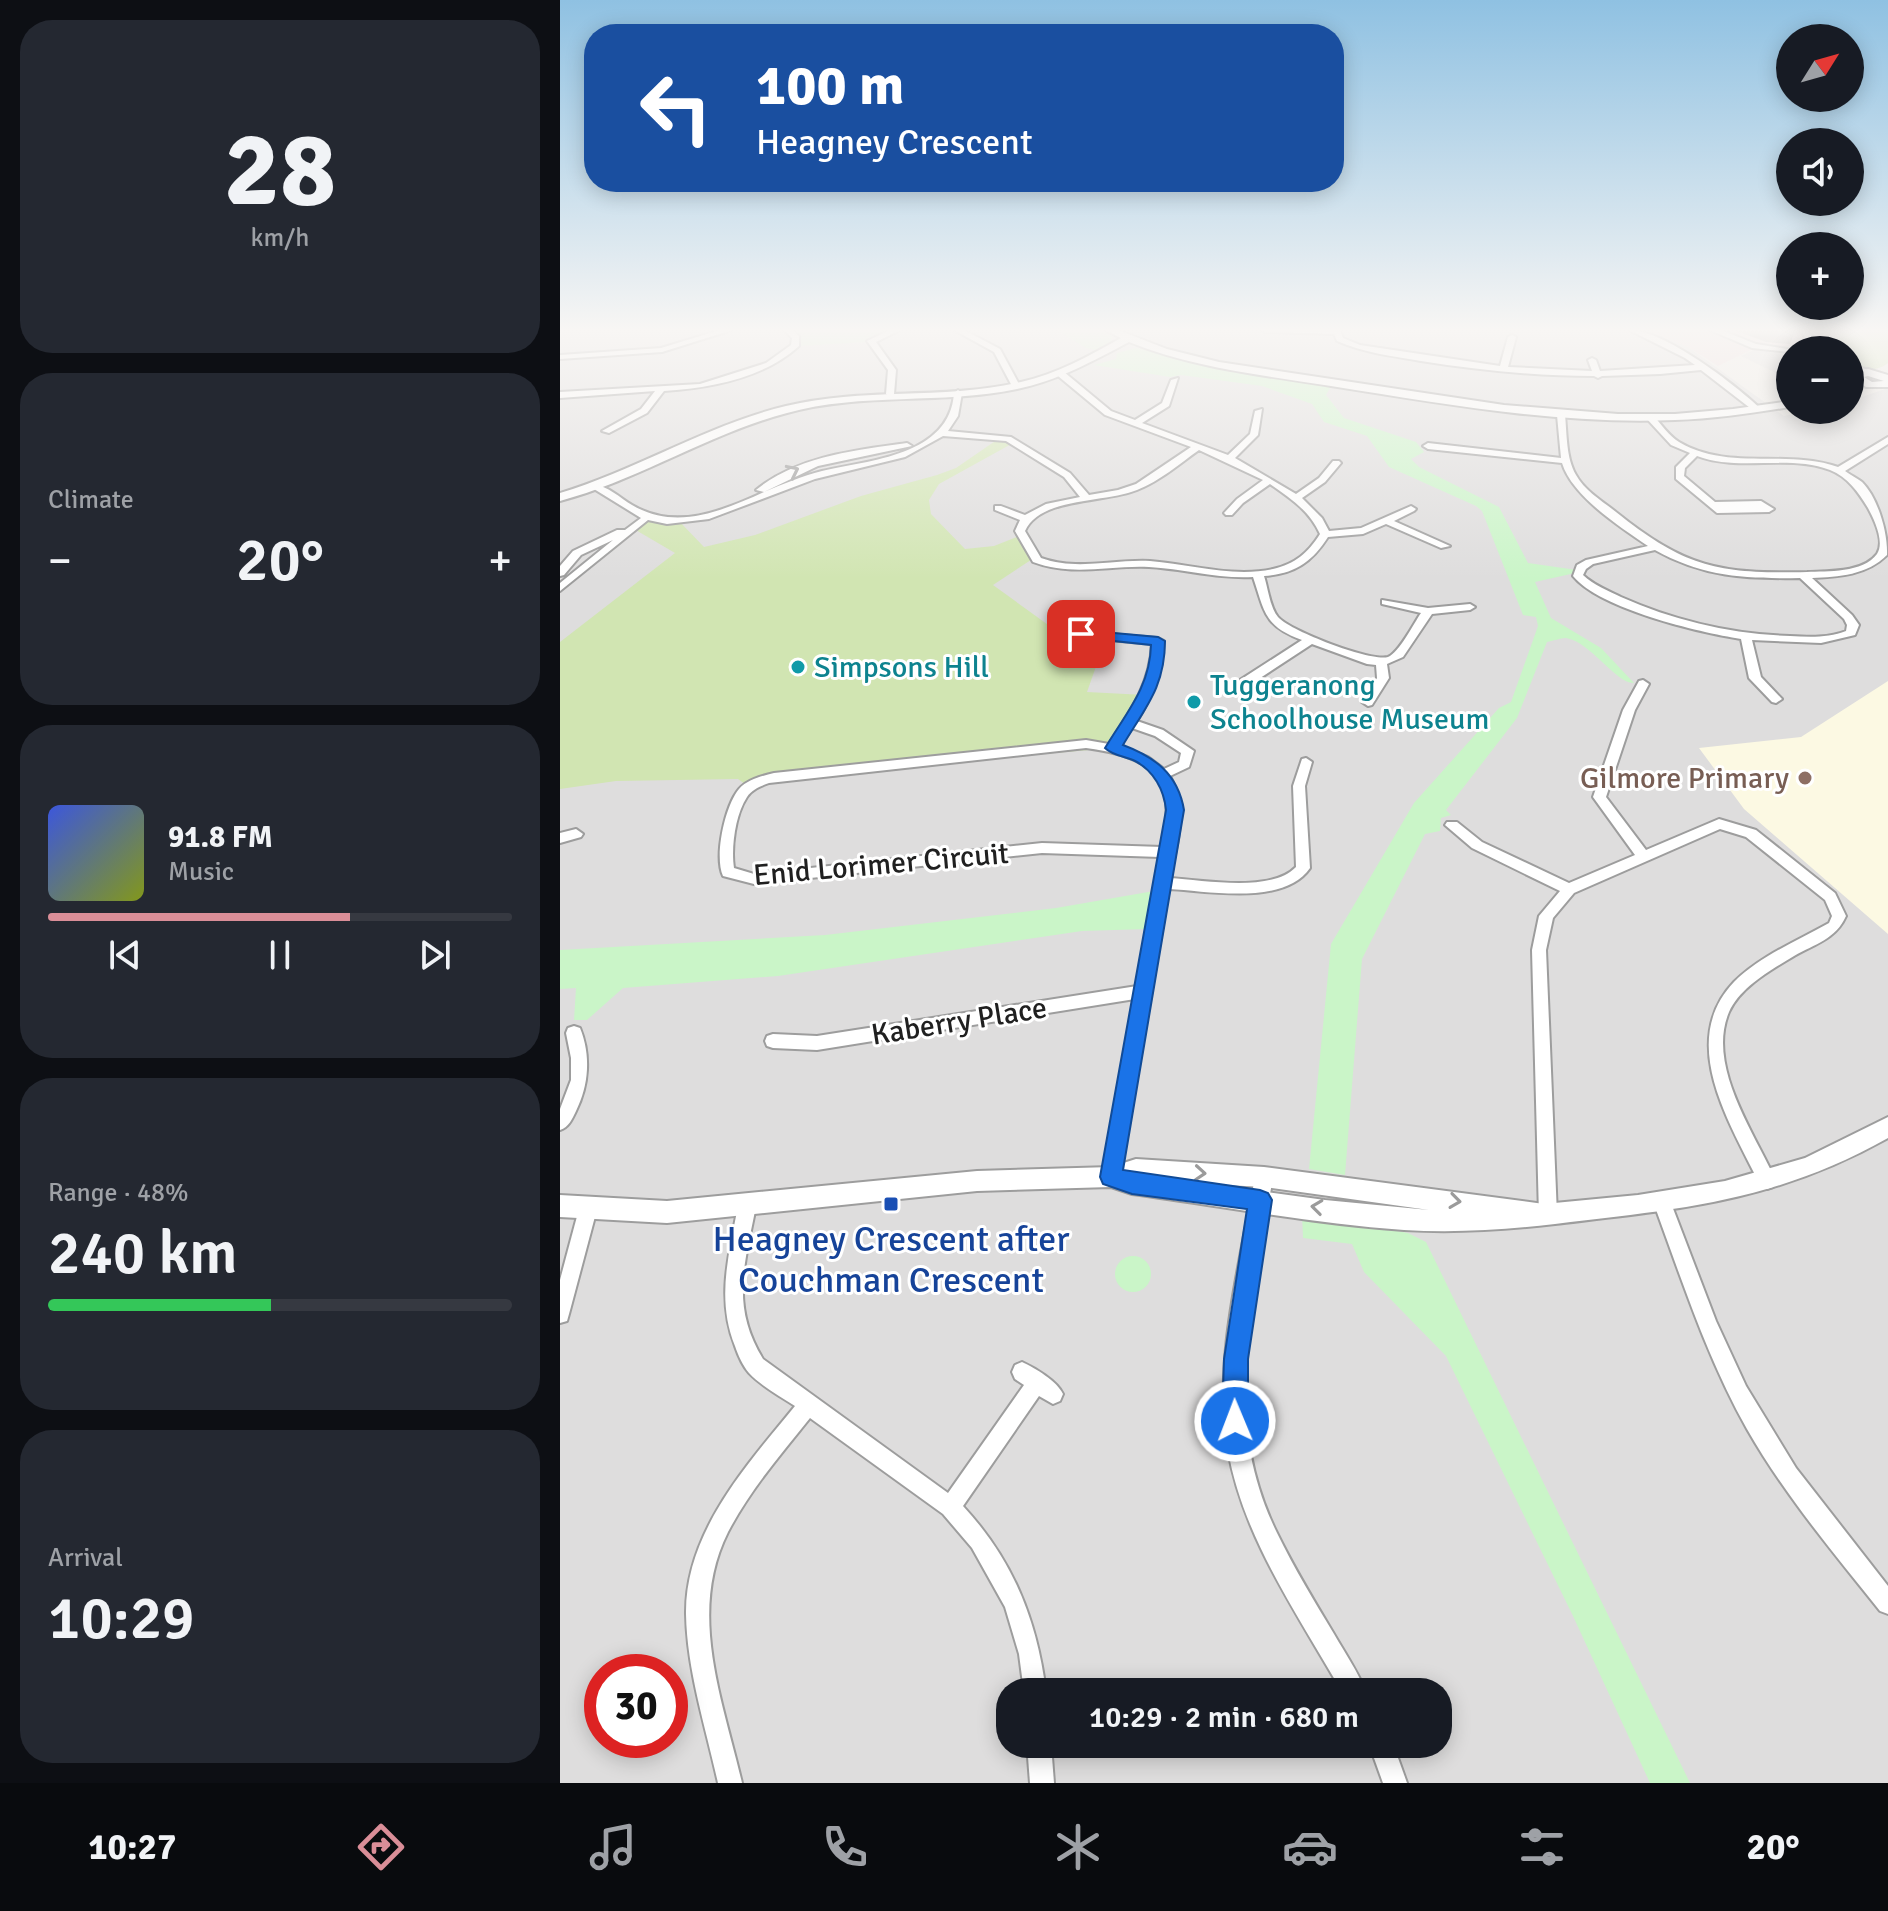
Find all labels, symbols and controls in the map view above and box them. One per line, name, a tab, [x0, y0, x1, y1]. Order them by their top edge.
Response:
north arrow	[1776, 24, 1864, 112]
map controls	[1776, 24, 1864, 424]
text: 100 m	[756, 51, 904, 120]
icon: left	[624, 56, 728, 160]
text: 28	[224, 106, 336, 234]
text: Heagney Crescent	[756, 120, 1033, 165]
button: sound	[1776, 128, 1864, 216]
text: km/h	[251, 222, 309, 254]
button: +	[1776, 232, 1864, 320]
button: −	[1776, 336, 1864, 424]
one-way arrow	[784, 465, 799, 481]
text: Climate	[48, 484, 134, 516]
text: 20°	[236, 524, 324, 598]
text: −	[48, 534, 72, 588]
text: +	[488, 534, 512, 588]
pin	[1047, 600, 1115, 668]
icon: arrive	[1059, 612, 1103, 656]
place label: Simpsons Hill	[814, 649, 989, 686]
marker: Simpsons Hill	[789, 658, 807, 676]
place label: Tuggeranong Schoolhouse Museum	[1210, 667, 1489, 738]
marker: Tuggeranong Schoolhouse Museum	[1185, 693, 1203, 711]
place label: Gilmore Primary	[1580, 760, 1789, 797]
marker: Gilmore Primary	[1796, 769, 1814, 787]
text: 91.8 FM	[168, 819, 273, 856]
street label: Enid Lorimer Circuit	[752, 835, 1010, 894]
text: Music	[168, 856, 234, 888]
icon: previous	[103, 933, 147, 977]
icon: pause	[258, 933, 302, 977]
icon: next	[413, 933, 457, 977]
street label: Kaberry Place	[869, 989, 1050, 1054]
one-way arrow	[1194, 1164, 1207, 1181]
text: Range · 48%	[48, 1177, 189, 1209]
one-way arrow	[1448, 1192, 1462, 1209]
marker: Heagney Crescent after Couchman Crescent	[882, 1195, 900, 1213]
one-way arrow	[1310, 1199, 1323, 1216]
text: 240 km	[48, 1217, 237, 1291]
place label: Heagney Crescent after Couchman Crescent	[712, 1217, 1070, 1303]
position arrow	[1193, 1379, 1277, 1463]
text: Arrival	[48, 1542, 123, 1574]
text: 10:29	[48, 1582, 195, 1656]
speed limit sign: 30	[584, 1654, 688, 1758]
text: 10:29 · 2 min · 680 m	[1089, 1699, 1359, 1736]
icon: directions	[353, 1819, 409, 1875]
icon: music	[585, 1819, 641, 1875]
icon: phone	[817, 1819, 873, 1875]
icon: climate	[1050, 1819, 1106, 1875]
icon: car	[1282, 1819, 1338, 1875]
icon: filters	[1514, 1819, 1570, 1875]
text: 10:27	[88, 1825, 177, 1870]
text: 20°	[1746, 1825, 1800, 1870]

